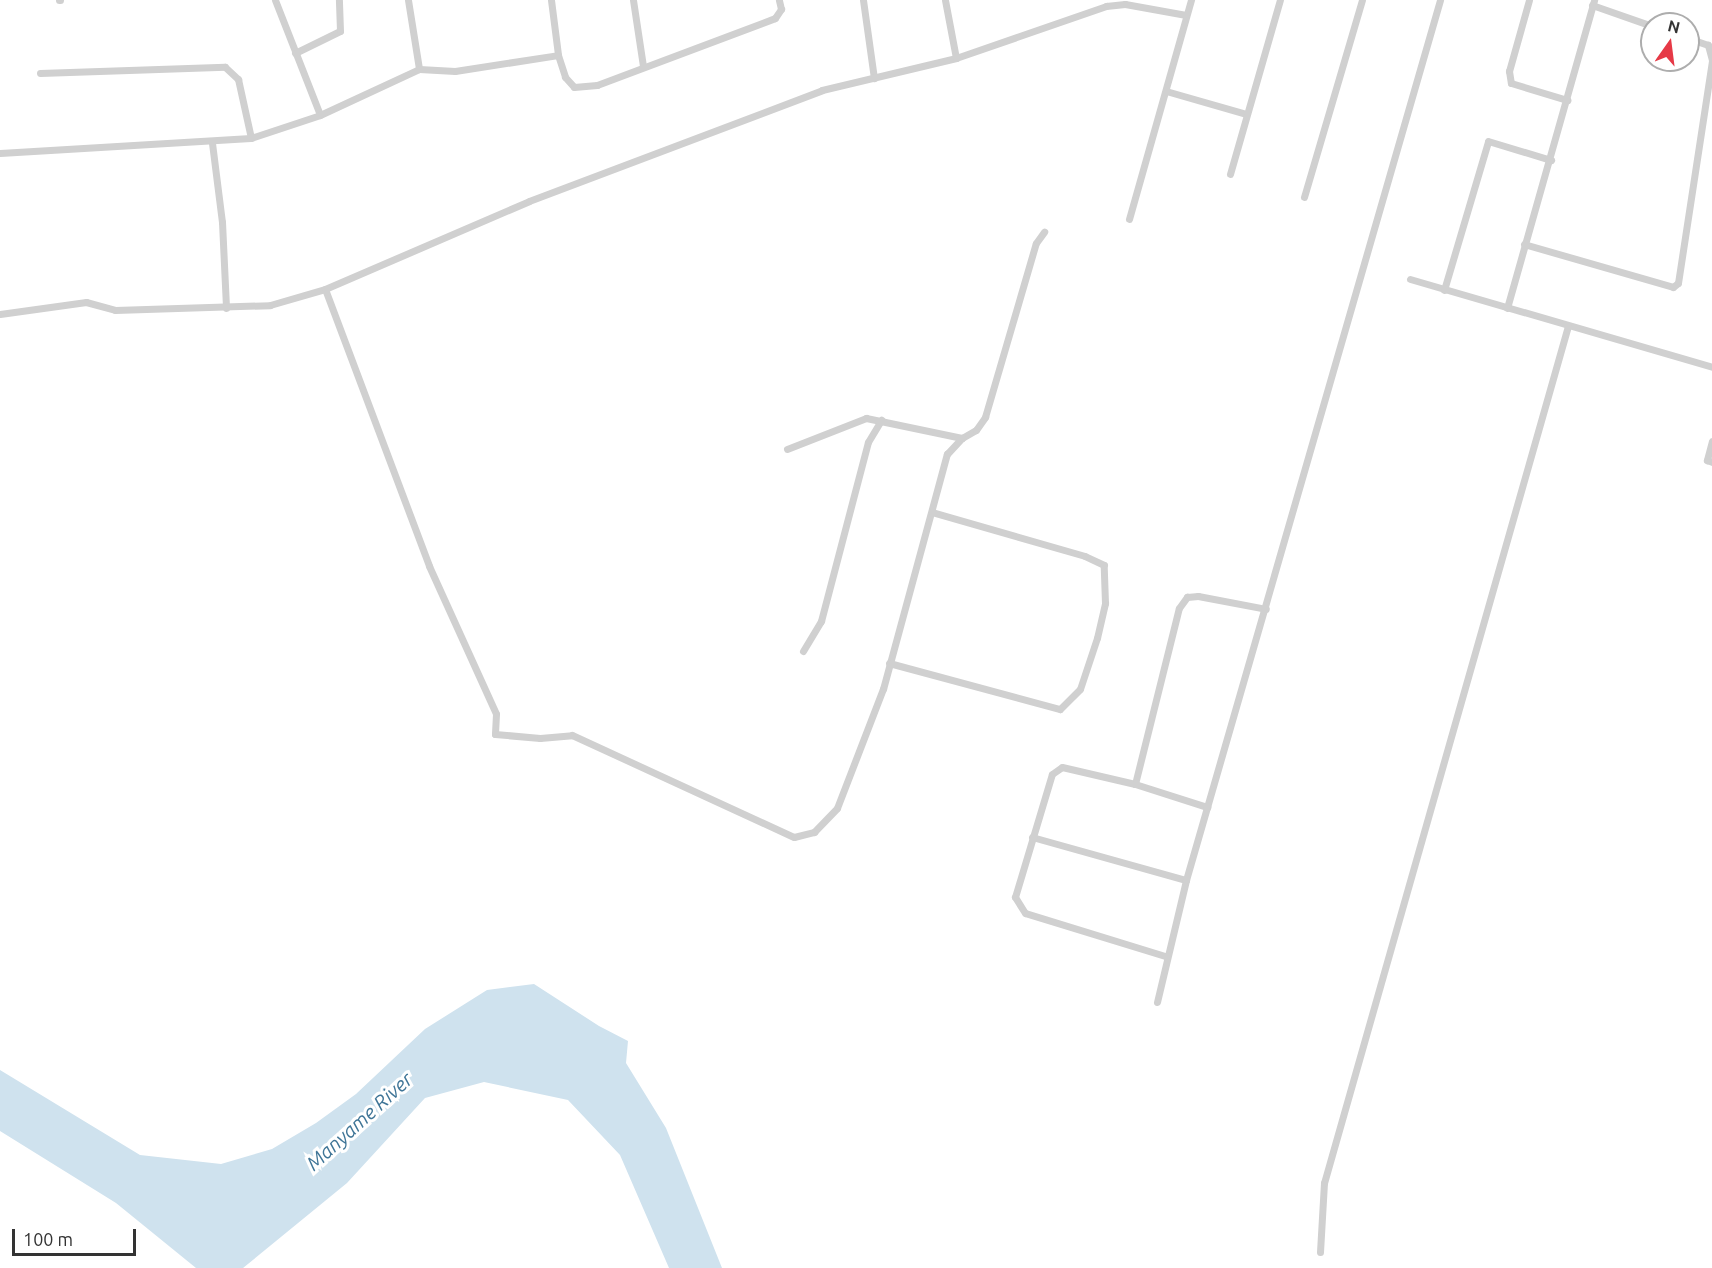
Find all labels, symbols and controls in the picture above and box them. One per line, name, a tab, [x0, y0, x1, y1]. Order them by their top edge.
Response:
north arrow	[1640, 12, 1700, 72]
text: N	[1666, 16, 1682, 37]
water label: Manyame River	[301, 1067, 417, 1175]
scale bar	[15, 1217, 140, 1255]
text: 100 m	[23, 1229, 73, 1249]

